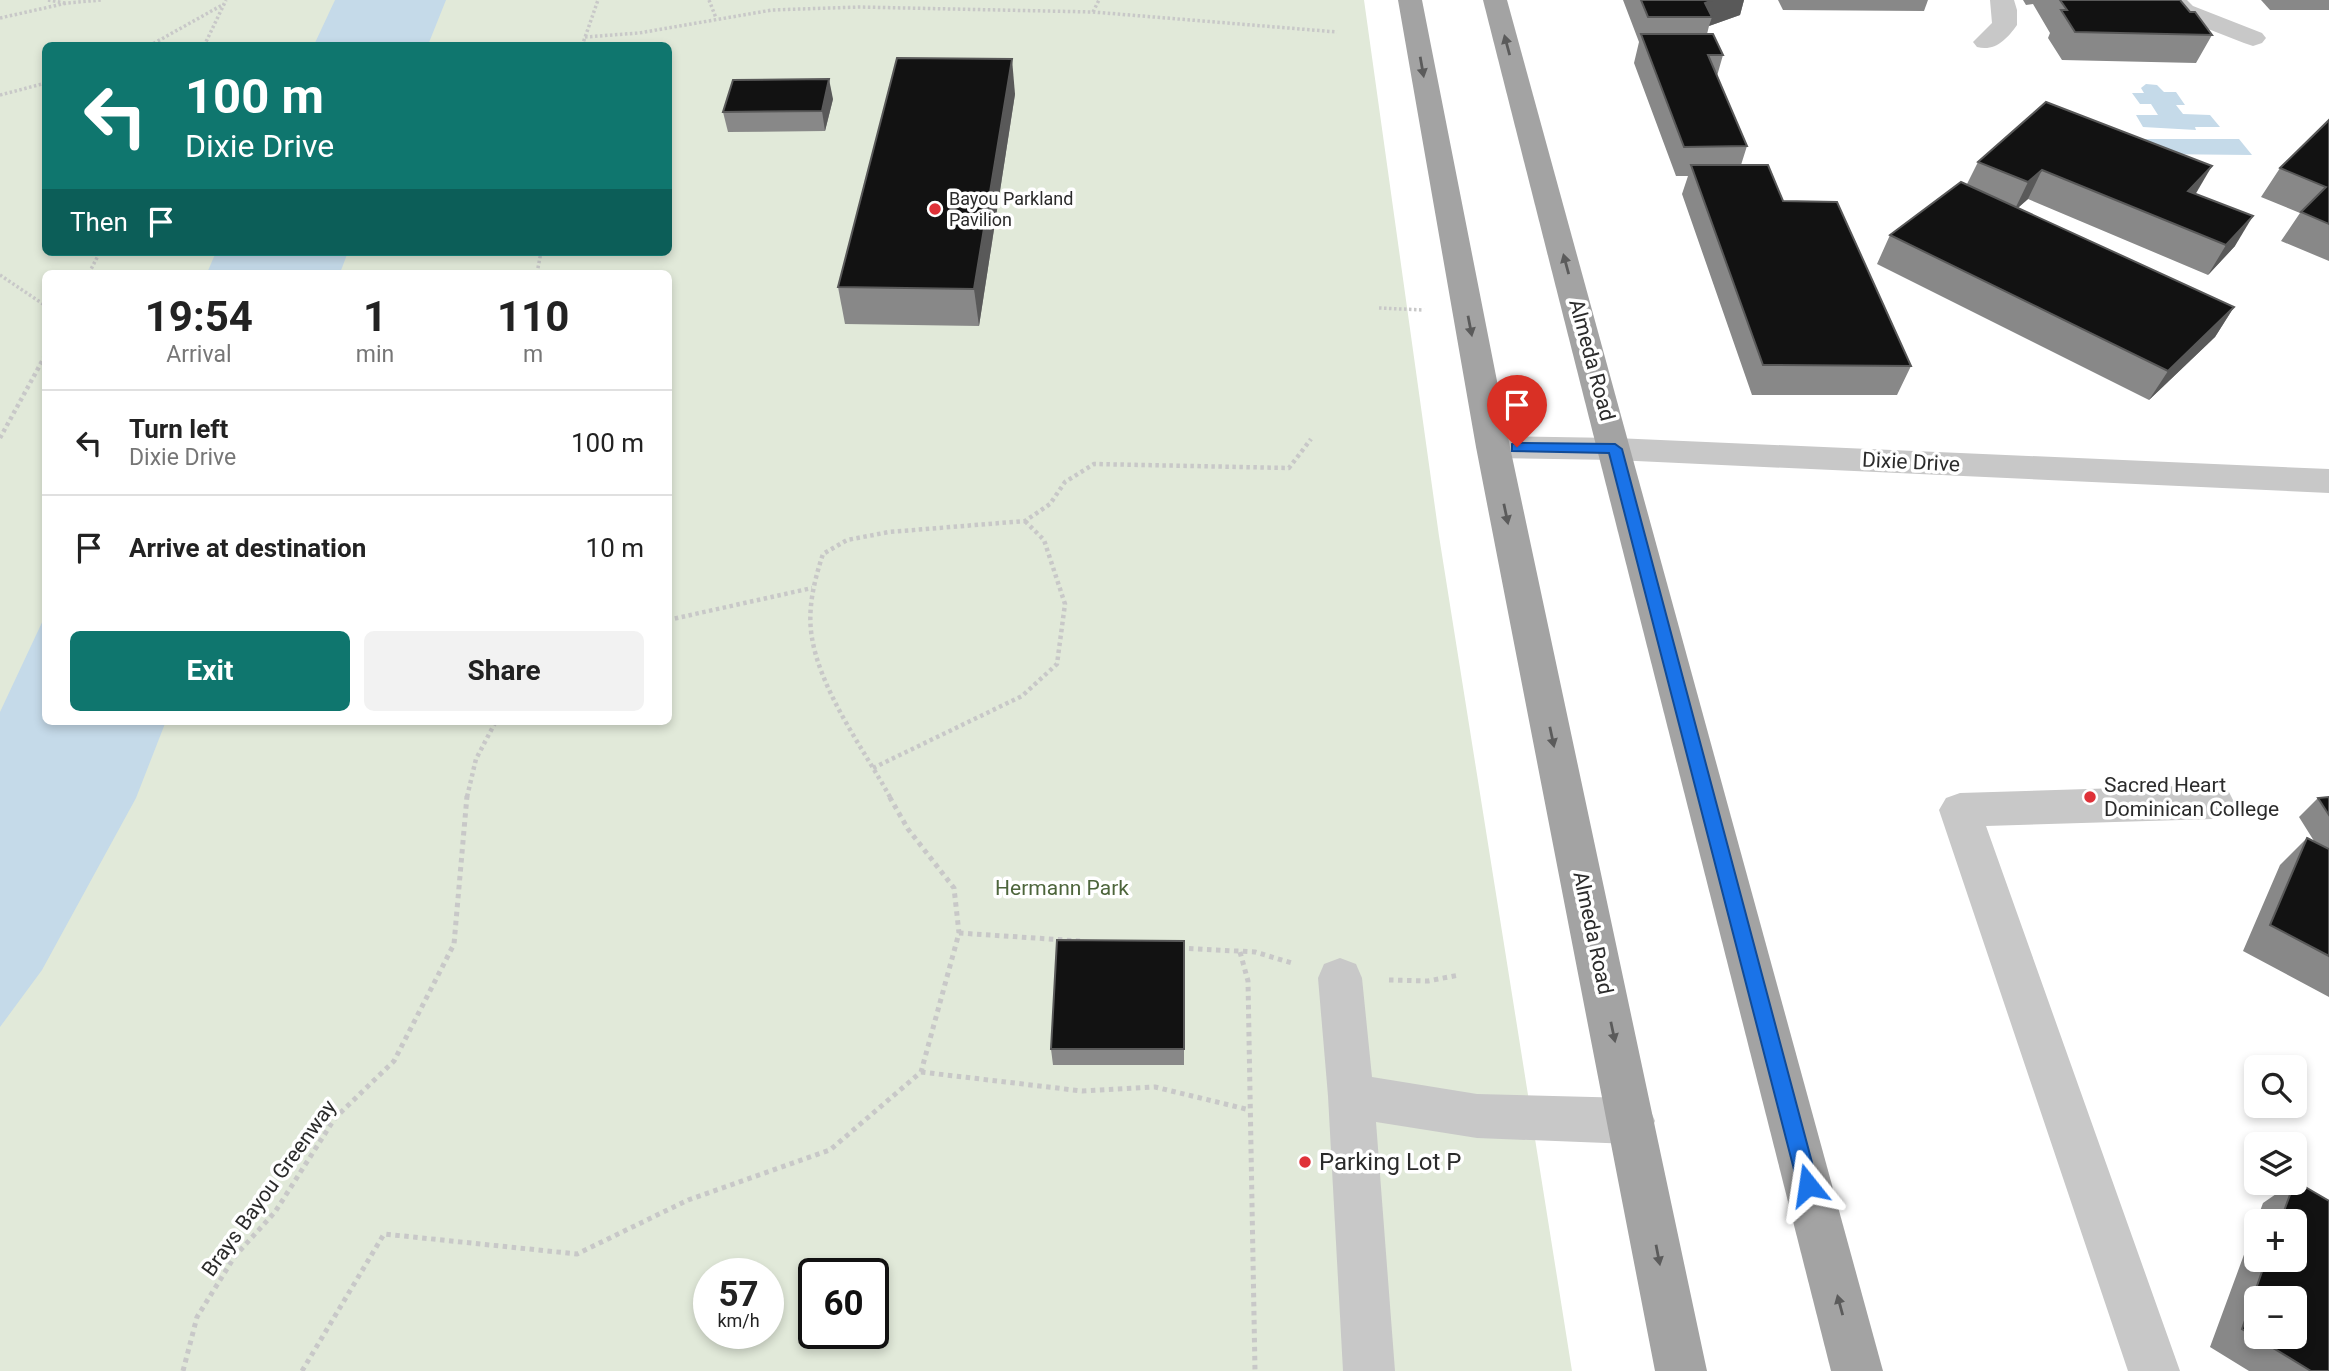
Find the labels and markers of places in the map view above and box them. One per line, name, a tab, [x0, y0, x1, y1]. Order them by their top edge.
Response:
place label: Bayou Parkland Pavilion	[949, 188, 1073, 230]
marker: Bayou Parkland Pavilion	[927, 201, 943, 217]
pin	[1487, 375, 1547, 447]
place label: Sacred Heart Dominican College	[2104, 773, 2279, 821]
marker: Sacred Heart Dominican College	[2082, 789, 2098, 805]
place label: Parking Lot P	[1319, 1148, 1461, 1176]
marker: Parking Lot P	[1297, 1154, 1313, 1170]

